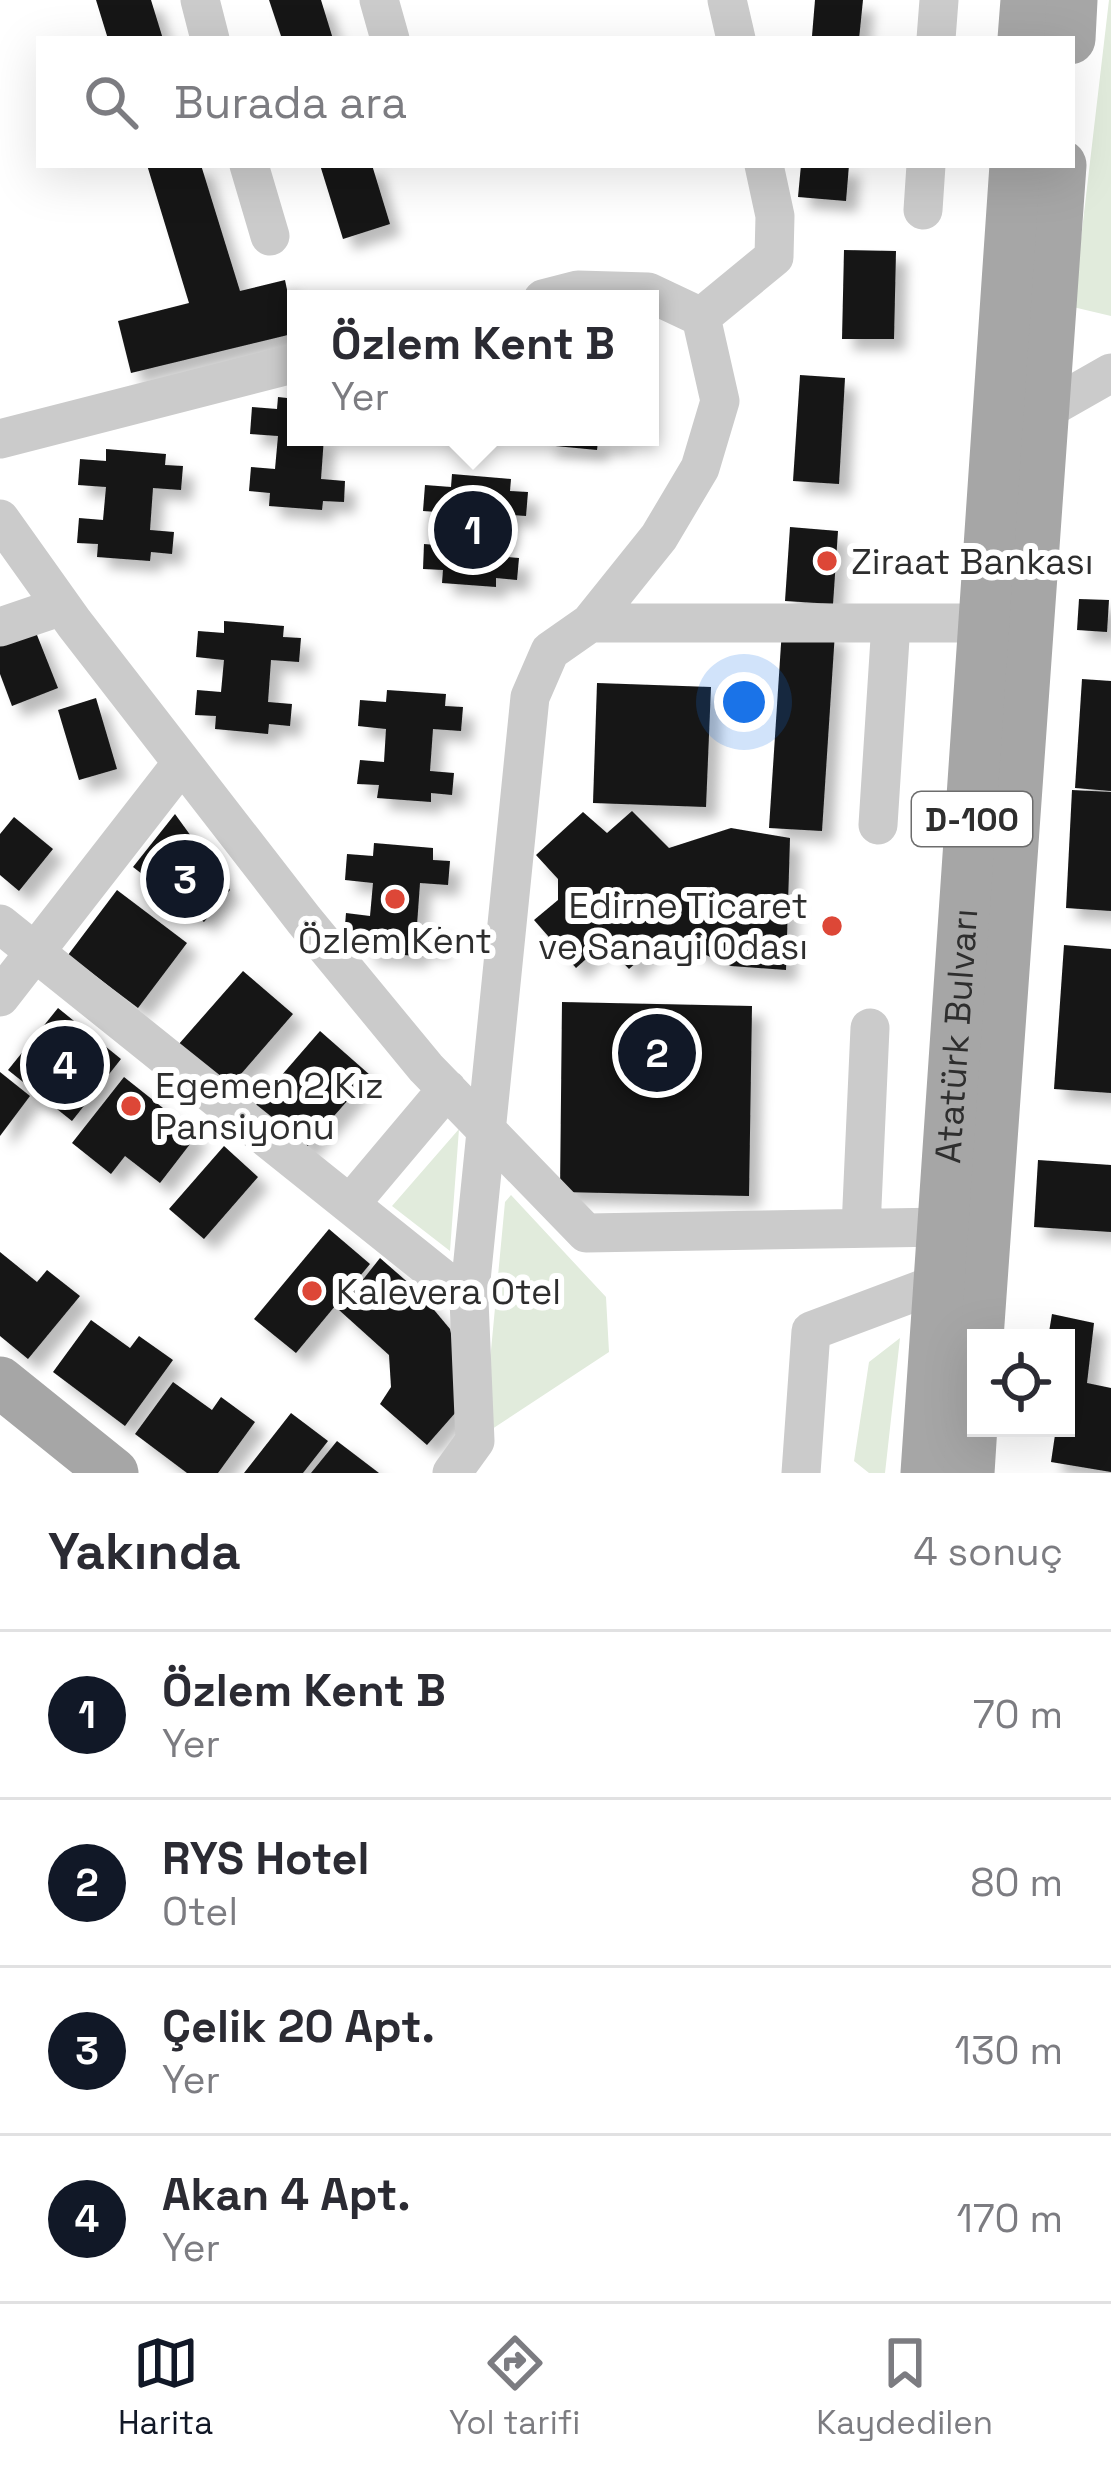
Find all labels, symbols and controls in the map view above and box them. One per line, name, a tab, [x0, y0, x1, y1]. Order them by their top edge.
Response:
search box	[36, 36, 1075, 168]
icon: search	[78, 69, 144, 135]
text: Burada ara	[174, 74, 407, 131]
popup	[287, 290, 659, 446]
text: Özlem Kent B	[331, 315, 615, 372]
text: Yer	[331, 372, 389, 421]
pin: 1	[434, 485, 512, 575]
place label: Ziraat Bankası	[851, 539, 1094, 585]
marker: Ziraat Bankası	[814, 548, 840, 574]
your location	[714, 672, 774, 732]
road number: D-100	[912, 792, 1032, 846]
pin: 3	[146, 834, 224, 924]
place label: Edirne Ticaret ve Sanayi Odası	[538, 883, 808, 970]
marker: Özlem Kent	[382, 886, 408, 912]
street label: Atatürk Bulvarı	[925, 907, 988, 1165]
marker: Edirne Ticaret ve Sanayi Odası	[819, 913, 845, 939]
place label: Özlem Kent	[298, 918, 492, 964]
pin: 2	[618, 1008, 696, 1098]
pin: 4	[26, 1020, 104, 1110]
place label: Egemen 2 Kız Pansiyonu	[155, 1063, 384, 1150]
marker: Egemen 2 Kız Pansiyonu	[118, 1093, 144, 1119]
place label: Kalevera Otel	[336, 1269, 561, 1315]
marker: Kalevera Otel	[299, 1278, 325, 1304]
map controls	[967, 1329, 1075, 1437]
button: locate	[967, 1329, 1075, 1437]
text: Yakında	[48, 1519, 241, 1584]
text: 4 sonuç	[913, 1527, 1063, 1576]
text: Özlem Kent B	[162, 1662, 446, 1719]
text: 1	[78, 1690, 96, 1739]
text: 70 m	[973, 1690, 1063, 1739]
text: Yer	[162, 1719, 220, 1768]
text: RYS Hotel	[162, 1830, 370, 1887]
text: 2	[75, 1858, 99, 1907]
text: 80 m	[970, 1858, 1063, 1907]
text: Otel	[162, 1887, 238, 1936]
text: Çelik 20 Apt.	[162, 1998, 435, 2055]
text: 3	[75, 2026, 99, 2075]
text: 130 m	[955, 2026, 1063, 2075]
text: Yer	[162, 2055, 220, 2104]
text: Akan 4 Apt.	[162, 2166, 411, 2223]
text: 4	[75, 2194, 99, 2243]
text: 170 m	[956, 2194, 1063, 2243]
text: Yer	[162, 2223, 220, 2272]
tab: Harita	[118, 2330, 213, 2444]
tab: Yol tarifi	[449, 2330, 580, 2444]
tab: Kaydedilen	[816, 2330, 993, 2444]

